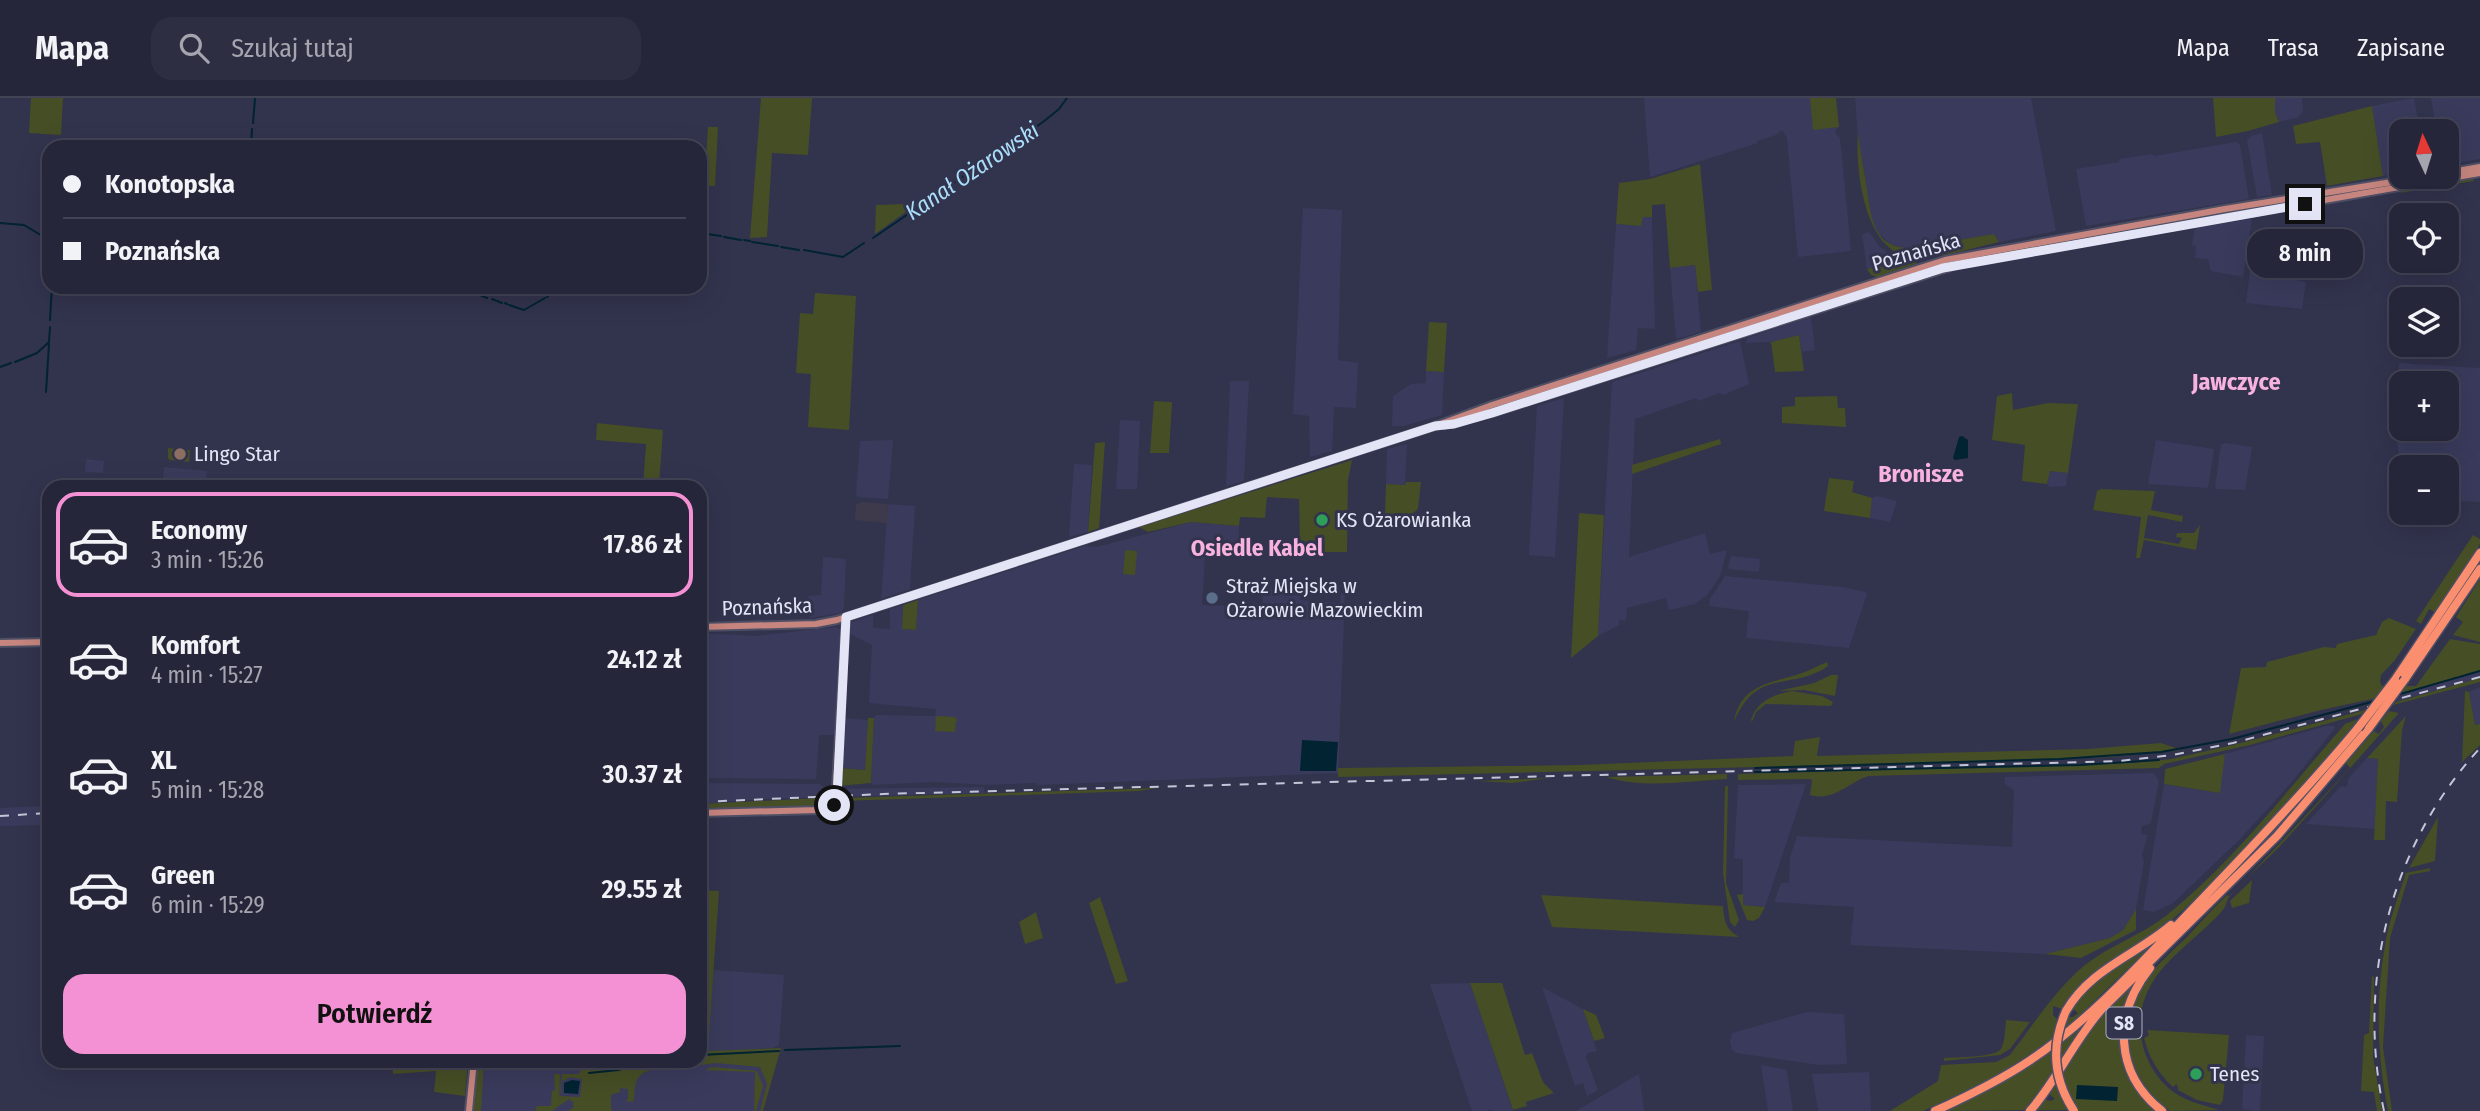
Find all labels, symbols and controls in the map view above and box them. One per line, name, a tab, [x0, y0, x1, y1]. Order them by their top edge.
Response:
search box	[151, 17, 641, 80]
text: Mapa	[35, 28, 109, 68]
icon: search	[175, 29, 213, 67]
text: Szukaj tutaj	[231, 33, 354, 64]
text: Mapa	[2177, 34, 2230, 62]
text: Trasa	[2268, 34, 2319, 62]
text: Zapisane	[2357, 34, 2445, 62]
water label: Kanał Ożarowski	[900, 116, 1044, 226]
north arrow	[2389, 119, 2459, 189]
map controls	[2389, 119, 2459, 525]
text: Konotopska	[105, 169, 235, 200]
route end	[2289, 188, 2321, 220]
button: locate	[2389, 203, 2459, 273]
street label: Poznańska	[1869, 227, 1963, 277]
callout: 8 min	[2247, 228, 2363, 278]
text: Poznańska	[105, 236, 220, 267]
text: 8 min	[2279, 239, 2331, 267]
button: layers	[2389, 287, 2459, 357]
district label: Jawczyce	[2190, 368, 2281, 396]
button: +	[2389, 371, 2459, 441]
place label: Lingo Star	[194, 441, 281, 467]
marker: Lingo Star	[172, 446, 188, 462]
button: −	[2389, 455, 2459, 525]
district label: Bronisze	[1878, 460, 1964, 488]
place label: KS Ożarowianka	[1336, 507, 1472, 533]
marker: KS Ożarowianka	[1314, 512, 1330, 528]
icon: car	[67, 513, 130, 576]
text: Economy	[151, 515, 247, 546]
text: 17.86 zł	[603, 529, 682, 560]
district label: Osiedle Kabel	[1191, 534, 1324, 562]
text: 3 min · 15:26	[151, 546, 264, 574]
place label: Straż Miejska w Ożarowie Mazowieckim	[1226, 573, 1424, 623]
marker: Straż Miejska w Ożarowie Mazowieckim	[1204, 590, 1220, 606]
street label: Poznańska	[721, 592, 813, 622]
icon: car	[67, 628, 130, 691]
text: Komfort	[151, 630, 240, 661]
text: 24.12 zł	[607, 644, 682, 675]
text: 4 min · 15:27	[151, 661, 263, 689]
icon: car	[67, 743, 130, 806]
text: XL	[151, 745, 177, 776]
text: 30.37 zł	[602, 759, 682, 790]
text: 5 min · 15:28	[151, 776, 264, 804]
route start	[818, 789, 850, 821]
icon: car	[67, 858, 130, 921]
text: Green	[151, 860, 215, 891]
text: 29.55 zł	[601, 874, 682, 905]
text: 6 min · 15:29	[151, 891, 265, 919]
button: Potwierdź	[63, 974, 686, 1054]
road number: S8	[2106, 1007, 2142, 1038]
place label: Tenes	[2210, 1061, 2259, 1087]
marker: Tenes	[2188, 1066, 2204, 1082]

